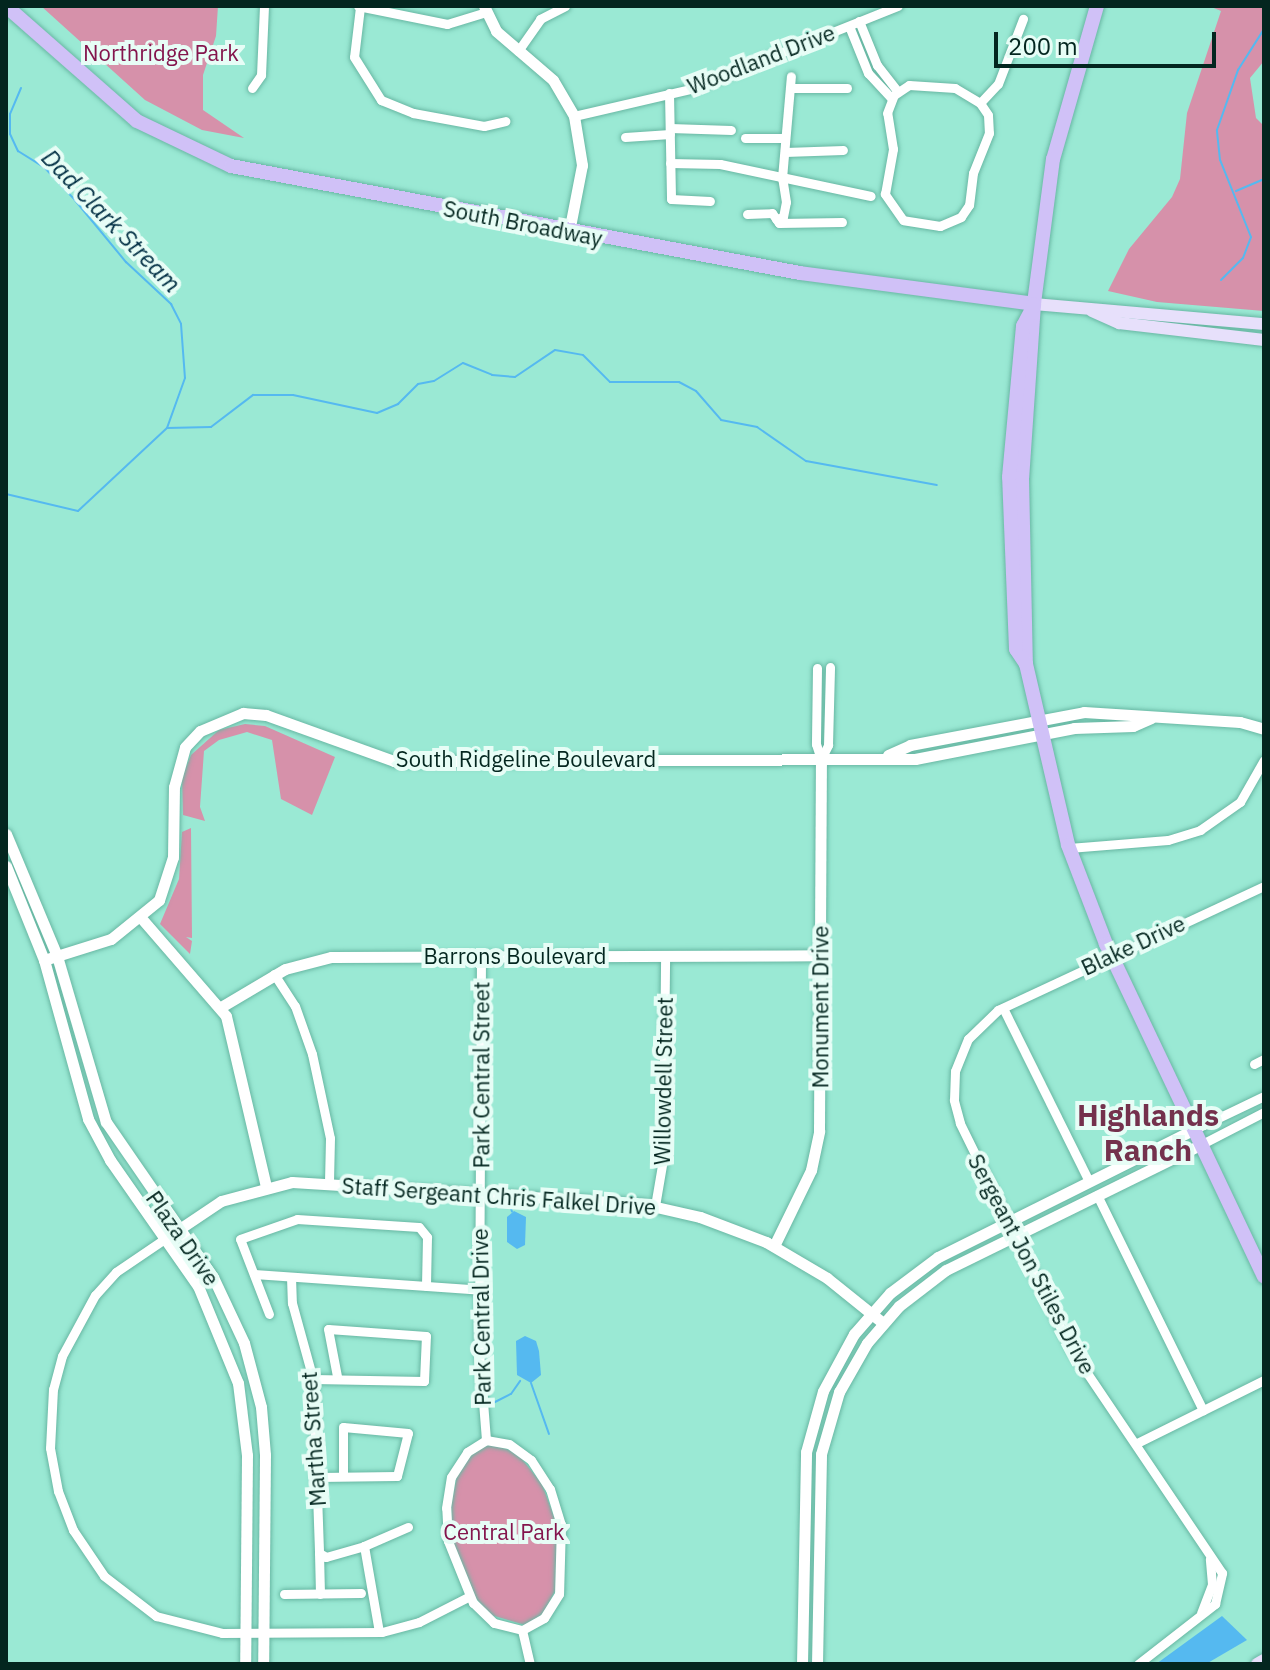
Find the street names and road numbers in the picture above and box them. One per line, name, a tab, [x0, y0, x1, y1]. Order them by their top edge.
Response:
street label: Woodland Drive	[683, 19, 839, 99]
street label: South Broadway	[441, 195, 605, 251]
street label: South Ridgeline Boulevard	[396, 746, 656, 772]
street label: Blake Drive	[1077, 909, 1189, 981]
street label: Monument Drive	[807, 926, 833, 1088]
street label: Barrons Boulevard	[423, 943, 607, 969]
street label: Park Central Street	[468, 982, 494, 1168]
street label: Willowdell Street	[648, 997, 678, 1165]
street label: Sergeant Jon Stiles Drive	[963, 1149, 1101, 1379]
street label: Staff Sergeant Chris Falkel Drive	[341, 1172, 657, 1220]
street label: Plaza Drive	[141, 1186, 225, 1290]
street label: Park Central Drive	[466, 1228, 496, 1406]
street label: Martha Street	[295, 1371, 331, 1507]

